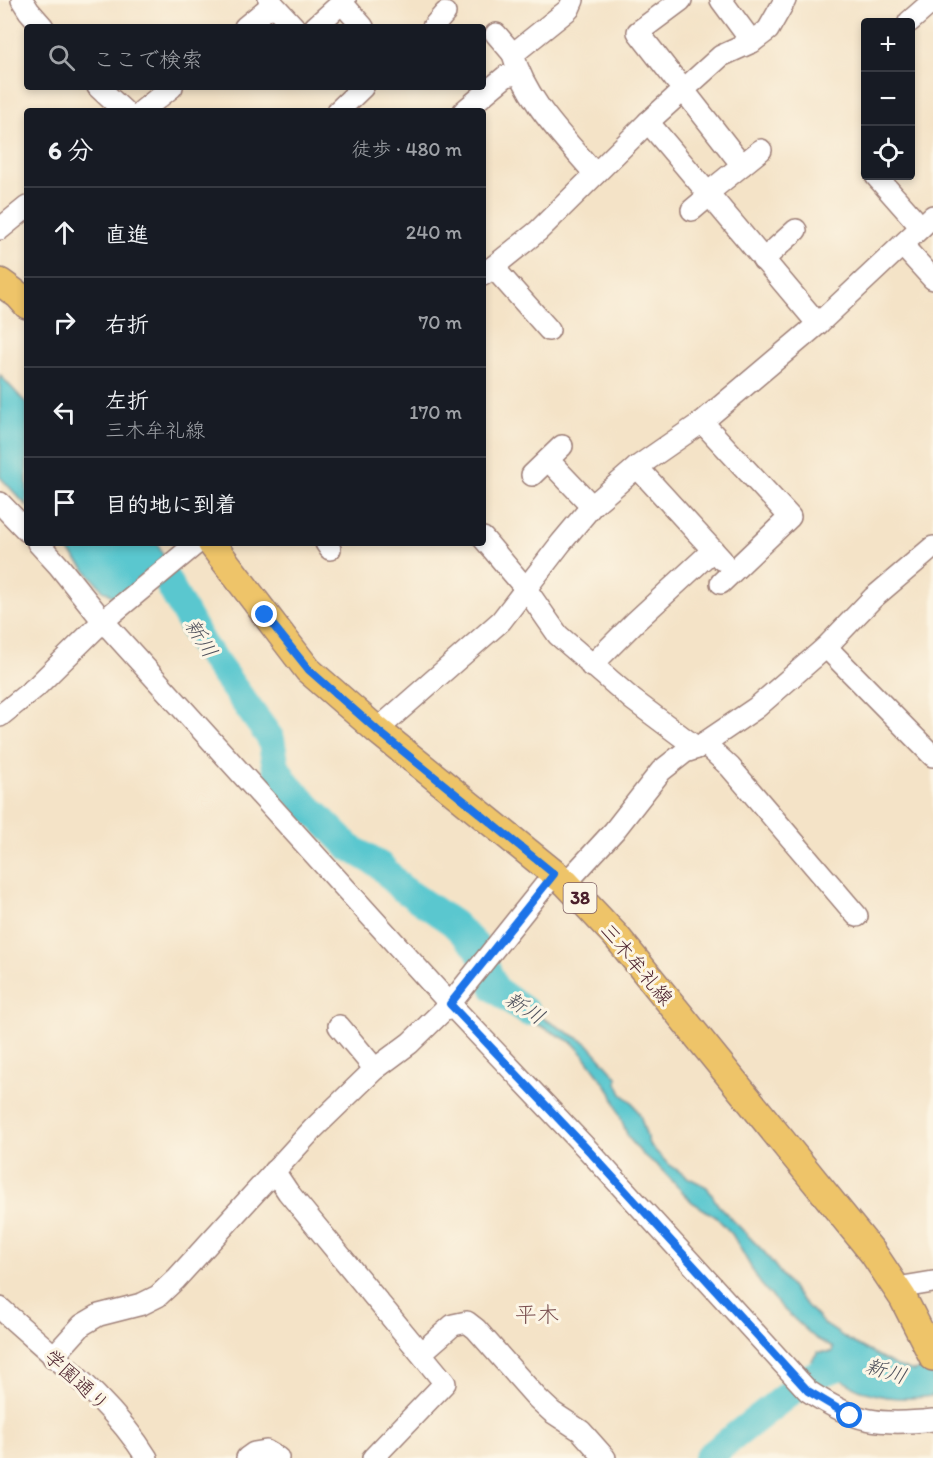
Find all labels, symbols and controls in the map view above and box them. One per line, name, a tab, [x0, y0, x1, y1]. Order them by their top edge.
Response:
map controls	[861, 18, 915, 180]
button: +	[861, 18, 915, 72]
search box	[24, 24, 486, 90]
icon: search	[45, 41, 78, 74]
text: ここで検索	[93, 46, 203, 73]
button: −	[861, 72, 915, 126]
button: locate	[861, 126, 915, 180]
text: 6 分	[48, 134, 94, 166]
text: 徒歩 · 480 m	[352, 137, 462, 161]
icon: ahead	[48, 216, 81, 249]
text: 240 m	[406, 220, 462, 244]
text: 直進	[105, 221, 149, 248]
icon: right	[48, 306, 81, 339]
text: 70 m	[418, 310, 462, 334]
text: 右折	[105, 311, 149, 338]
text: 左折	[105, 387, 149, 414]
icon: left	[48, 396, 81, 429]
text: 170 m	[409, 400, 462, 424]
text: 三木牟礼線	[105, 418, 205, 442]
icon: arrive	[48, 486, 81, 519]
text: 目的地に到着	[105, 491, 237, 518]
route end	[251, 601, 277, 627]
water label: 新川	[180, 613, 223, 662]
road number: 38	[564, 883, 596, 913]
street label: 三木牟礼線	[596, 918, 678, 1010]
water label: 新川	[501, 986, 550, 1030]
district label: 平木	[515, 1301, 559, 1328]
street label: 学園通り	[40, 1344, 114, 1416]
water label: 新川	[862, 1352, 910, 1389]
route start	[836, 1402, 862, 1428]

